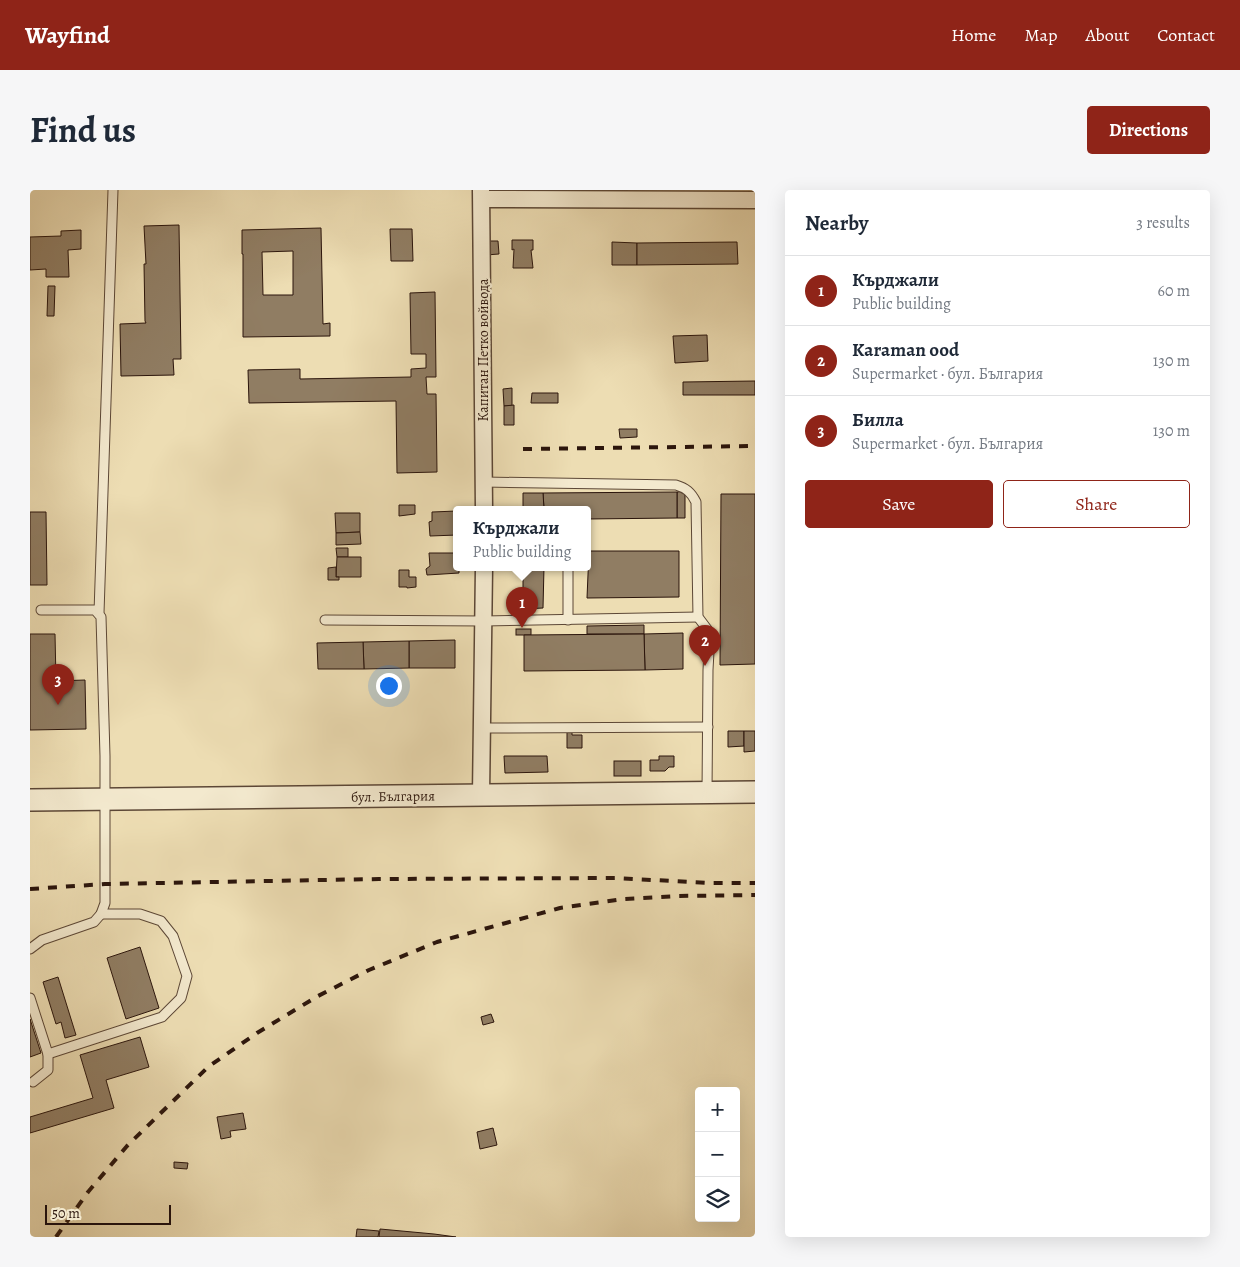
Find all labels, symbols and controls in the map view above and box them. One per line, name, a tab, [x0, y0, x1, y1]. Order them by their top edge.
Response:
text: Wayfind	[25, 19, 110, 51]
text: Home	[951, 23, 996, 47]
text: Map	[1024, 23, 1057, 47]
text: About	[1085, 23, 1129, 47]
text: Contact	[1157, 23, 1215, 47]
text: Find us	[30, 106, 136, 154]
button: Directions	[1087, 106, 1210, 154]
text: Nearby	[805, 209, 868, 237]
text: 3 results	[1136, 212, 1190, 234]
text: Кърджали	[852, 267, 939, 293]
street label: Капитан Петко войвода	[474, 278, 493, 422]
text: 1	[818, 280, 824, 302]
text: 60 m	[1158, 280, 1190, 302]
text: Public building	[852, 293, 951, 315]
text: Karaman ood	[852, 337, 959, 363]
text: 2	[817, 350, 825, 372]
text: 130 m	[1153, 350, 1190, 372]
text: Supermarket · бул. България	[852, 363, 1043, 385]
text: Билла	[852, 407, 904, 433]
text: 3	[818, 420, 824, 442]
text: 130 m	[1153, 420, 1190, 442]
text: Supermarket · бул. България	[852, 433, 1043, 455]
button: Save	[805, 480, 993, 528]
button: Share	[1003, 480, 1190, 528]
popup	[453, 506, 591, 571]
text: Кърджали	[472, 515, 560, 541]
text: Public building	[472, 541, 572, 563]
pin: 1	[506, 587, 538, 628]
pin: 2	[689, 625, 721, 666]
pin: 3	[42, 664, 74, 705]
your location	[376, 673, 402, 699]
street label: бул. България	[351, 786, 435, 807]
map controls	[695, 1087, 740, 1222]
button: +	[695, 1087, 740, 1132]
button: −	[695, 1132, 740, 1177]
button: layers	[695, 1177, 740, 1222]
scale bar	[45, 1202, 171, 1225]
text: 50 m	[52, 1204, 80, 1223]

